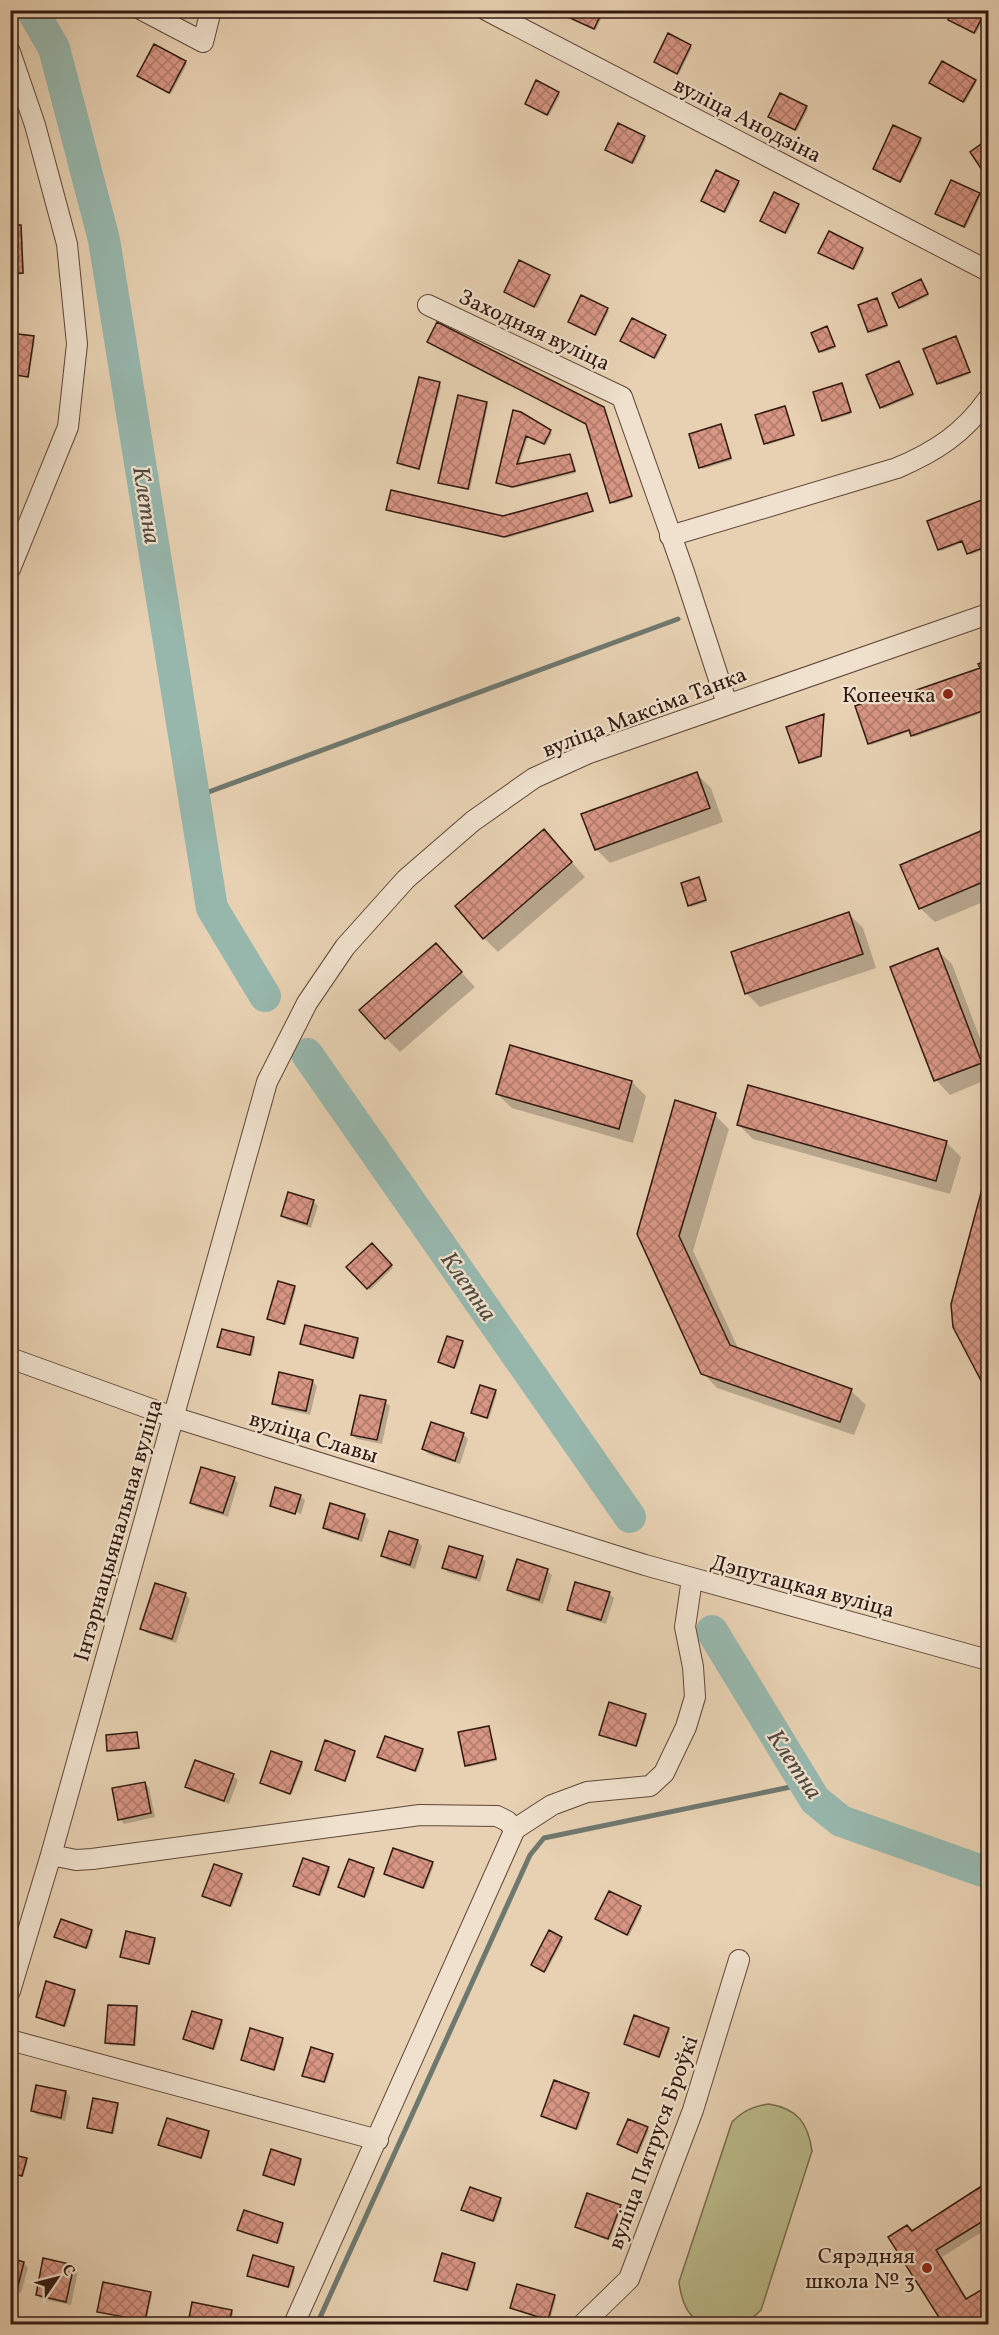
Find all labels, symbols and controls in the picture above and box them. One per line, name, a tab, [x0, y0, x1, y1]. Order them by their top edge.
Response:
street label: вуліца Анодзіна	[667, 70, 826, 172]
street label: Заходняя вуліца	[453, 283, 615, 380]
water label: Клетна	[122, 464, 168, 547]
street label: вуліца Максіма Танка	[538, 660, 752, 767]
place label: Копеечка	[842, 681, 936, 712]
marker: Копеечка	[941, 687, 955, 701]
water label: Клетна	[431, 1245, 504, 1329]
street label: Інтэрнацыянальная вуліца	[67, 1396, 172, 1666]
street label: вуліца Славы	[245, 1404, 381, 1473]
street label: Дэпутацкая вуліца	[707, 1548, 898, 1627]
water label: Клетна	[757, 1723, 829, 1807]
street label: вуліца Пятруся Броўкі	[601, 2032, 707, 2254]
place label: Сярэдняя школа № 3	[805, 2242, 915, 2298]
north arrow	[27, 2248, 87, 2308]
text: С	[56, 2260, 80, 2281]
marker: Сярэдняя школа № 3	[920, 2261, 934, 2275]

